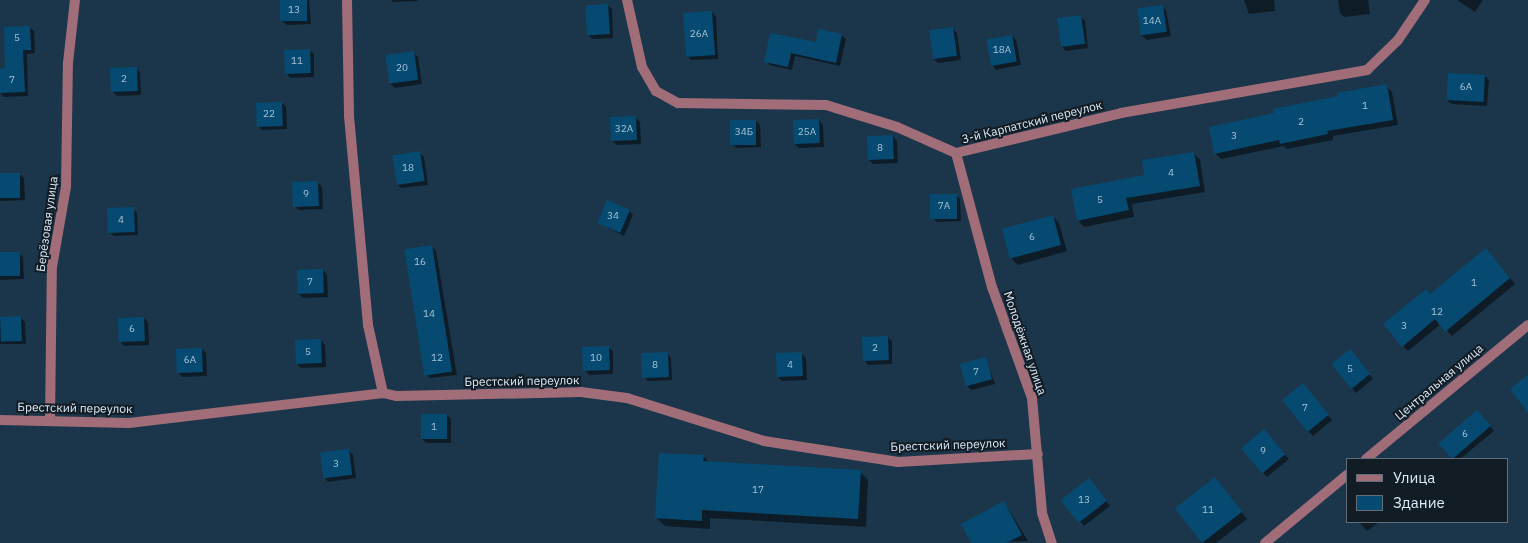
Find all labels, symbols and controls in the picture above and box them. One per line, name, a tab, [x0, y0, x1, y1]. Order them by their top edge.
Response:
house number: 13	[288, 4, 300, 16]
house number: 14А	[1143, 15, 1161, 27]
house number: 26А	[690, 28, 708, 40]
house number: 5	[14, 32, 20, 44]
house number: 18А	[993, 44, 1011, 56]
house number: 11	[291, 55, 303, 67]
house number: 20	[396, 62, 408, 74]
house number: 2	[121, 73, 127, 85]
house number: 7	[9, 74, 15, 86]
house number: 6А	[1460, 81, 1472, 93]
street label: 3-й Карпатский переулок	[960, 98, 1104, 146]
house number: 1	[1362, 100, 1368, 112]
house number: 22	[263, 108, 275, 120]
house number: 2	[1298, 116, 1304, 128]
house number: 32А	[615, 123, 633, 135]
house number: 34Б	[735, 126, 753, 138]
house number: 25А	[798, 126, 816, 138]
house number: 3	[1231, 130, 1237, 142]
house number: 8	[877, 142, 883, 154]
house number: 18	[402, 162, 414, 174]
house number: 4	[1168, 167, 1174, 179]
street label: Берёзовая улица	[33, 175, 61, 273]
house number: 9	[303, 188, 309, 200]
house number: 5	[1097, 194, 1103, 206]
house number: 7А	[938, 200, 950, 212]
house number: 34	[607, 210, 619, 222]
house number: 4	[118, 214, 124, 226]
house number: 6	[1029, 231, 1035, 243]
house number: 16	[414, 256, 426, 268]
house number: 7	[307, 276, 313, 288]
house number: 1	[1471, 277, 1477, 289]
street label: Молодёжная улица	[1001, 289, 1049, 397]
house number: 12	[1431, 306, 1443, 318]
house number: 14	[423, 308, 435, 320]
house number: 3	[1401, 320, 1407, 332]
house number: 6	[129, 323, 135, 335]
street label: Центральная улица	[1392, 341, 1486, 423]
house number: 2	[872, 342, 878, 354]
house number: 5	[305, 346, 311, 358]
house number: 12	[431, 352, 443, 364]
house number: 10	[590, 352, 602, 364]
house number: 6А	[184, 354, 196, 366]
house number: 8	[652, 359, 658, 371]
house number: 4	[787, 359, 793, 371]
house number: 5	[1347, 363, 1353, 375]
house number: 7	[973, 366, 979, 378]
street label: Брестский переулок	[464, 373, 580, 389]
street label: Брестский переулок	[17, 400, 133, 416]
house number: 7	[1302, 402, 1308, 414]
house number: 1	[431, 421, 437, 433]
house number: 6	[1462, 428, 1468, 440]
street label: Брестский переулок	[890, 436, 1006, 454]
house number: 9	[1260, 445, 1266, 457]
house number: 3	[333, 458, 339, 470]
legend	[1346, 458, 1508, 523]
text: Улица	[1393, 468, 1435, 487]
house number: 17	[752, 484, 764, 496]
text: Здание	[1393, 493, 1445, 512]
house number: 13	[1078, 494, 1090, 506]
house number: 11	[1202, 504, 1214, 516]

